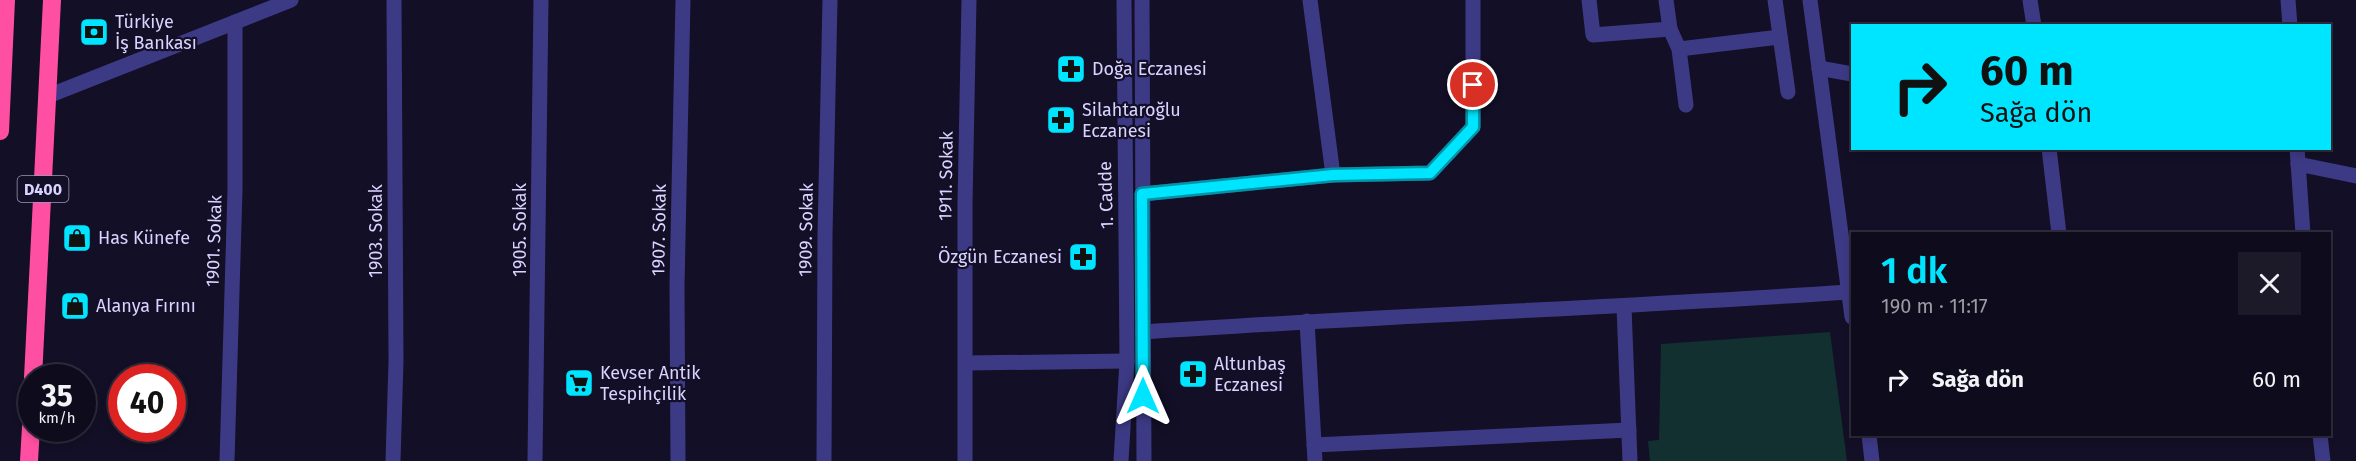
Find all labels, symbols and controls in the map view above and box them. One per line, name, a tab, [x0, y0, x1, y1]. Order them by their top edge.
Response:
place label: Türkiye İş Bankası	[115, 11, 197, 54]
bank icon: Türkiye İş Bankası	[78, 16, 110, 48]
text: 60 m	[1980, 46, 2074, 96]
icon: right	[1881, 48, 1959, 126]
pharmacy icon: Doğa Eczanesi	[1055, 53, 1087, 85]
place label: Doğa Eczanesi	[1092, 58, 1207, 80]
pin	[1447, 59, 1498, 110]
icon: arrive	[1456, 68, 1489, 101]
text: Sağa dön	[1980, 97, 2092, 129]
place label: Silahtaroğlu Eczanesi	[1082, 99, 1181, 142]
pharmacy icon: Silahtaroğlu Eczanesi	[1045, 104, 1077, 136]
street label: 1911. Sokak	[934, 130, 958, 221]
street label: 1. Cadde	[1094, 161, 1118, 229]
road number: D400	[18, 176, 68, 202]
street label: 1905. Sokak	[509, 182, 531, 277]
street label: 1909. Sokak	[794, 182, 818, 277]
street label: 1903. Sokak	[365, 183, 387, 278]
street label: 1907. Sokak	[647, 183, 671, 276]
street label: 1901. Sokak	[201, 194, 227, 287]
shop icon: Has Künefe	[61, 222, 93, 254]
place label: Has Künefe	[98, 227, 190, 249]
pharmacy icon: Özgün Eczanesi	[1067, 241, 1099, 273]
place label: Özgün Eczanesi	[938, 246, 1062, 268]
text: 1 dk	[1881, 249, 1947, 293]
button: close	[2238, 252, 2301, 315]
shop icon: Alanya Fırını	[59, 290, 91, 322]
text: 190 m · 11:17	[1881, 294, 1988, 318]
place label: Alanya Fırını	[96, 295, 196, 317]
place label: Altunbaş Eczanesi	[1214, 353, 1286, 396]
pharmacy icon: Altunbaş Eczanesi	[1177, 358, 1209, 390]
place label: Kevser Antik Tespihçilik	[600, 362, 701, 405]
icon: right	[1881, 363, 1914, 396]
speed limit sign: 40	[108, 364, 186, 442]
position arrow	[1111, 364, 1175, 428]
text: Sağa dön	[1932, 366, 2024, 393]
text: 60 m	[2252, 366, 2301, 393]
supermarket icon: Kevser Antik Tespihçilik	[563, 367, 595, 399]
text: 35	[41, 378, 73, 414]
text: km/h	[38, 409, 76, 427]

